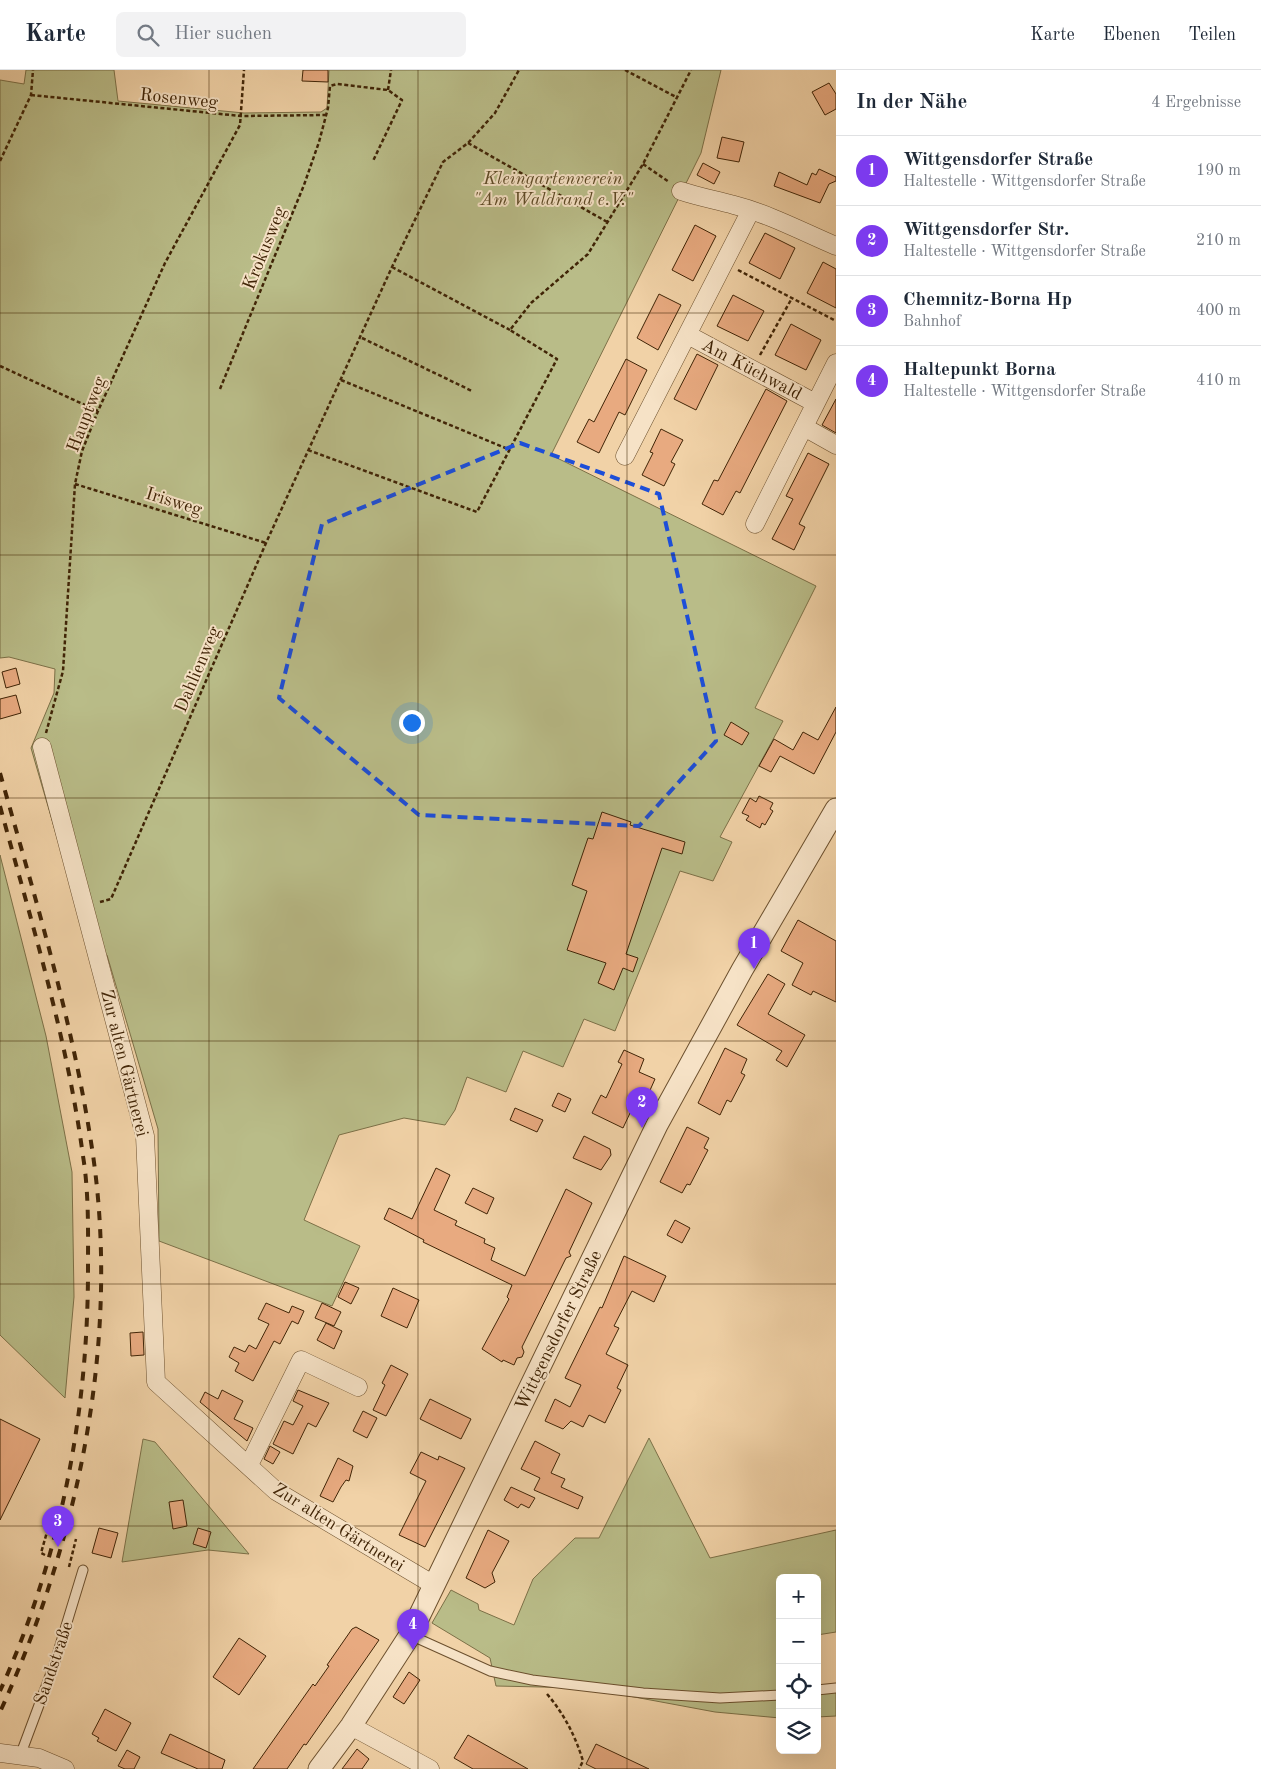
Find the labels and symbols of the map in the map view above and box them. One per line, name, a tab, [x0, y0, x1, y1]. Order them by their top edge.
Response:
street label: Rosenweg	[139, 86, 219, 112]
park label: Kleingartenverein "Am Waldrand e.V."	[473, 170, 634, 209]
street label: Krokusweg	[240, 204, 290, 292]
street label: Am Küchwald	[699, 336, 805, 404]
street label: Hauptweg	[64, 374, 110, 455]
street label: Irisweg	[143, 485, 204, 519]
street label: Dahlienweg	[172, 623, 224, 715]
your location	[399, 710, 425, 736]
pin: 1	[738, 928, 770, 969]
street label: Zur alten Gärtnerei	[97, 988, 151, 1139]
pin: 2	[626, 1087, 658, 1128]
street label: Wittgensdorfer Straße	[512, 1248, 605, 1413]
street label: Zur alten Gärtnerei	[270, 1480, 407, 1576]
pin: 3	[42, 1506, 74, 1547]
pin: 4	[397, 1609, 429, 1650]
street label: Sandstraße	[31, 1619, 77, 1708]

